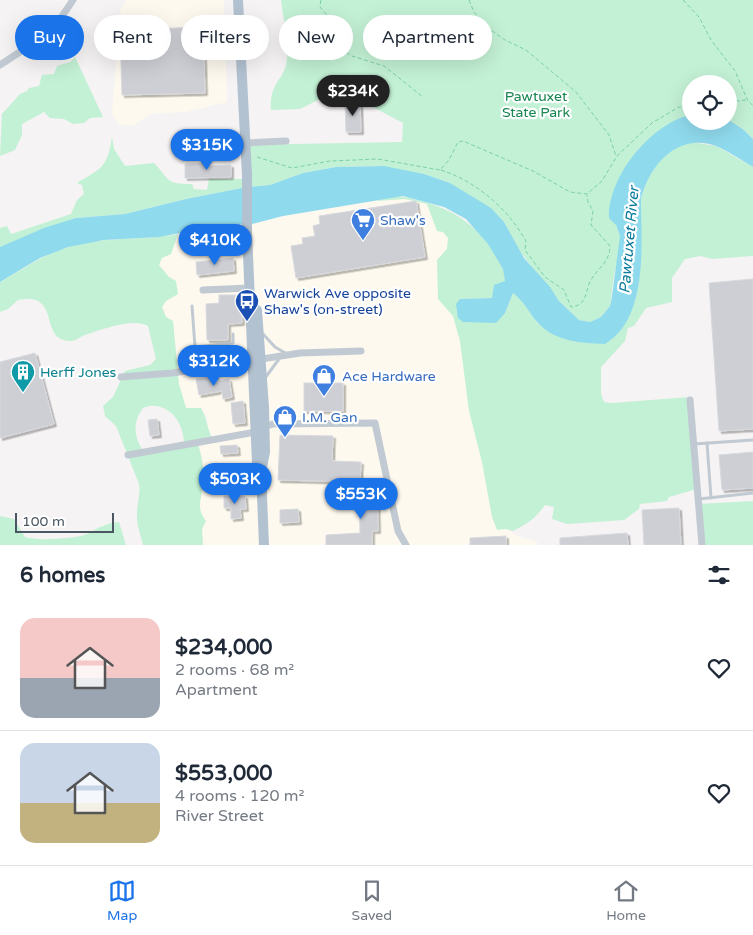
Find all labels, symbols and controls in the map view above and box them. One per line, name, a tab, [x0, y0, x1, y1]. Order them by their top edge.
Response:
chip: Buy	[15, 15, 84, 60]
chip: Rent	[94, 15, 171, 60]
chip: Filters	[181, 15, 269, 60]
chip: New	[279, 15, 353, 60]
chip: Apartment	[363, 15, 492, 60]
pin: $234K	[318, 74, 388, 117]
map controls	[682, 75, 737, 130]
button: locate	[682, 75, 737, 130]
text: $234K	[328, 81, 378, 101]
park label: Pawtuxet State Park	[502, 88, 570, 121]
pin: $315K	[172, 128, 242, 171]
text: $315K	[182, 135, 232, 155]
water label: Pawtuxet River	[615, 183, 643, 294]
supermarket icon: Shaw's	[350, 207, 376, 241]
place label: Shaw's	[380, 212, 426, 229]
pin: $410K	[180, 224, 250, 266]
text: $410K	[190, 230, 240, 250]
place label: Warwick Ave opposite Shaw's (on-street)	[264, 285, 411, 318]
bus stop icon: Warwick Ave opposite Shaw's (on-street)	[234, 288, 260, 322]
pin: $312K	[179, 344, 249, 387]
text: $312K	[189, 351, 239, 371]
building icon: Herff Jones	[10, 359, 36, 393]
shop icon: Ace Hardware	[311, 363, 337, 397]
place label: Herff Jones	[40, 364, 117, 381]
place label: Ace Hardware	[342, 368, 436, 385]
shop icon: I.M. Gan	[272, 404, 298, 438]
place label: I.M. Gan	[302, 409, 357, 426]
pin: $503K	[200, 462, 270, 505]
text: $503K	[210, 469, 260, 489]
pin: $553K	[326, 478, 396, 520]
text: $553K	[336, 484, 386, 504]
scale bar	[15, 510, 114, 533]
text: 100 m	[22, 513, 65, 530]
icon: filters	[705, 561, 733, 589]
text: 6 homes	[20, 563, 105, 588]
text: $234,000	[175, 635, 273, 660]
icon: home	[60, 638, 120, 698]
icon: heart	[705, 654, 733, 682]
text: 2 rooms · 68 m²	[175, 660, 294, 680]
text: Apartment	[175, 680, 258, 700]
text: $553,000	[175, 761, 273, 786]
icon: home	[60, 763, 120, 823]
icon: heart	[705, 779, 733, 807]
text: 4 rooms · 120 m²	[175, 786, 304, 806]
text: River Street	[175, 806, 264, 826]
tab: Map	[107, 877, 137, 924]
tab: Saved	[352, 877, 392, 924]
tab: Home	[606, 877, 646, 924]

